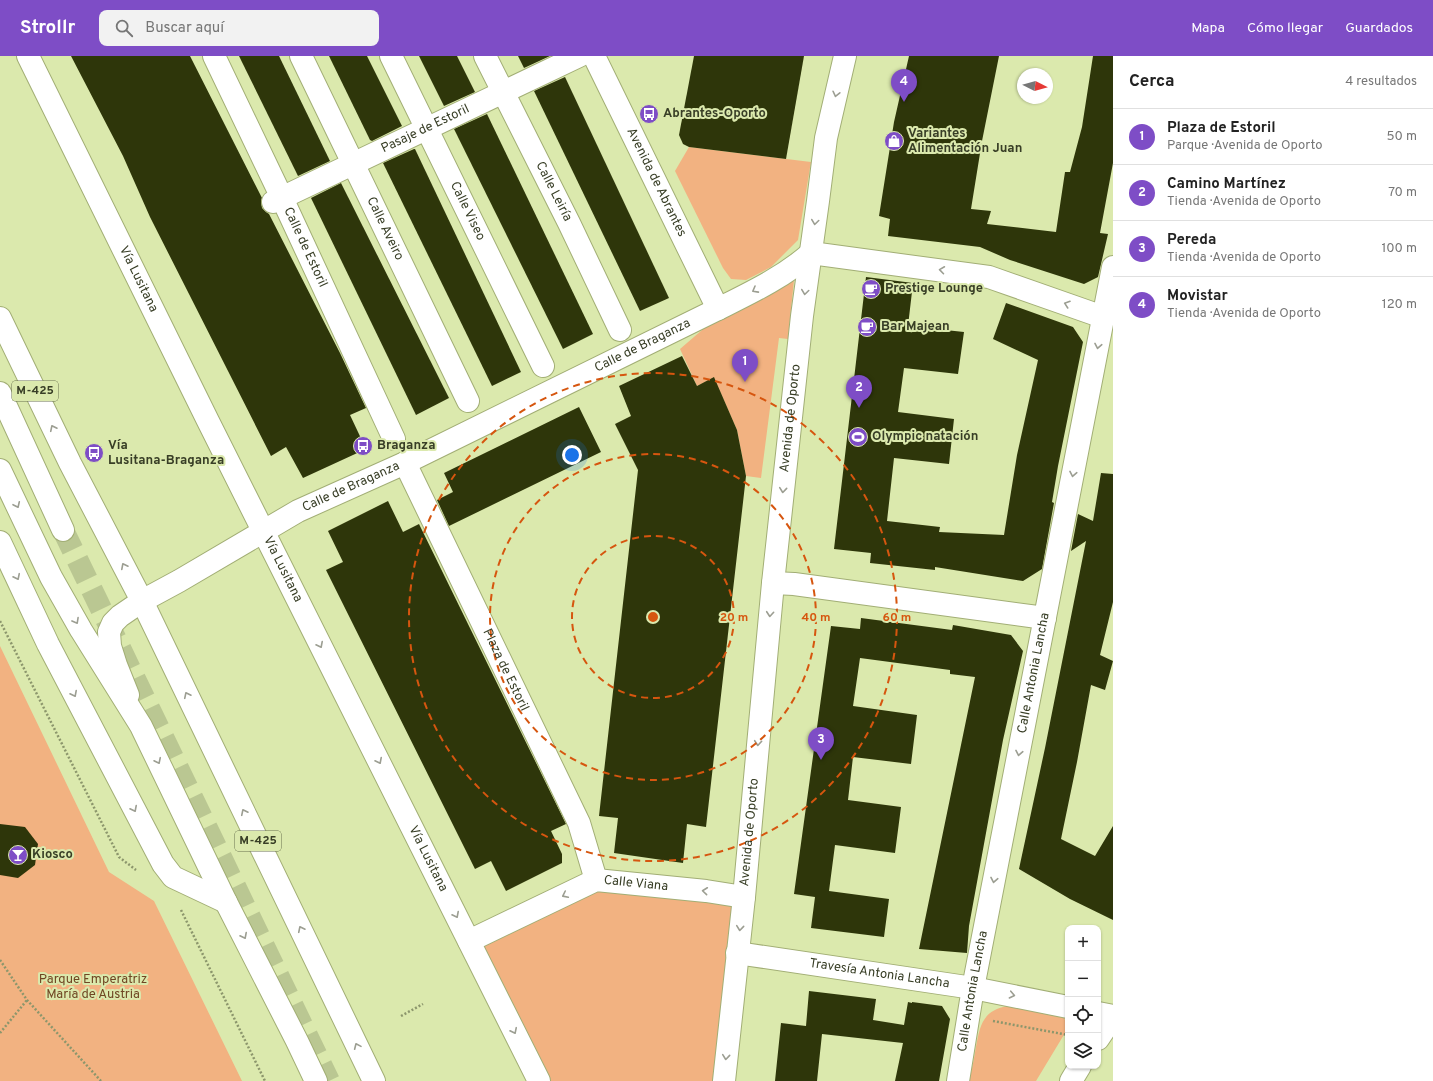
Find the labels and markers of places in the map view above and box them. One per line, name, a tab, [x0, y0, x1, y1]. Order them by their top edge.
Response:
pin: 4	[891, 69, 917, 102]
bus stop icon: Abrantes-Oporto	[638, 103, 660, 125]
place label: Abrantes-Oporto	[663, 106, 766, 122]
place label: Variantes Alimentación Juan	[908, 126, 1022, 157]
shop icon: Variantes Alimentación Juan	[883, 130, 905, 152]
cafe icon: Prestige Lounge	[860, 278, 882, 300]
place label: Prestige Lounge	[885, 281, 983, 297]
cafe icon: Bar Majean	[856, 316, 878, 338]
place label: Bar Majean	[881, 319, 950, 335]
pin: 1	[732, 349, 758, 382]
pin: 2	[846, 375, 872, 408]
sports icon: Olympic natación	[847, 426, 869, 448]
place label: Olympic natación	[872, 429, 978, 445]
bus stop icon: Braganza	[352, 435, 374, 457]
place label: Vía Lusitana-Braganza	[108, 438, 224, 469]
place label: Braganza	[377, 438, 435, 454]
bus stop icon: Vía Lusitana-Braganza	[83, 442, 105, 464]
centre of rings	[646, 610, 660, 624]
pin: 3	[808, 727, 834, 760]
bar icon: Kiosco	[7, 844, 29, 866]
place label: Kiosco	[32, 847, 73, 863]

